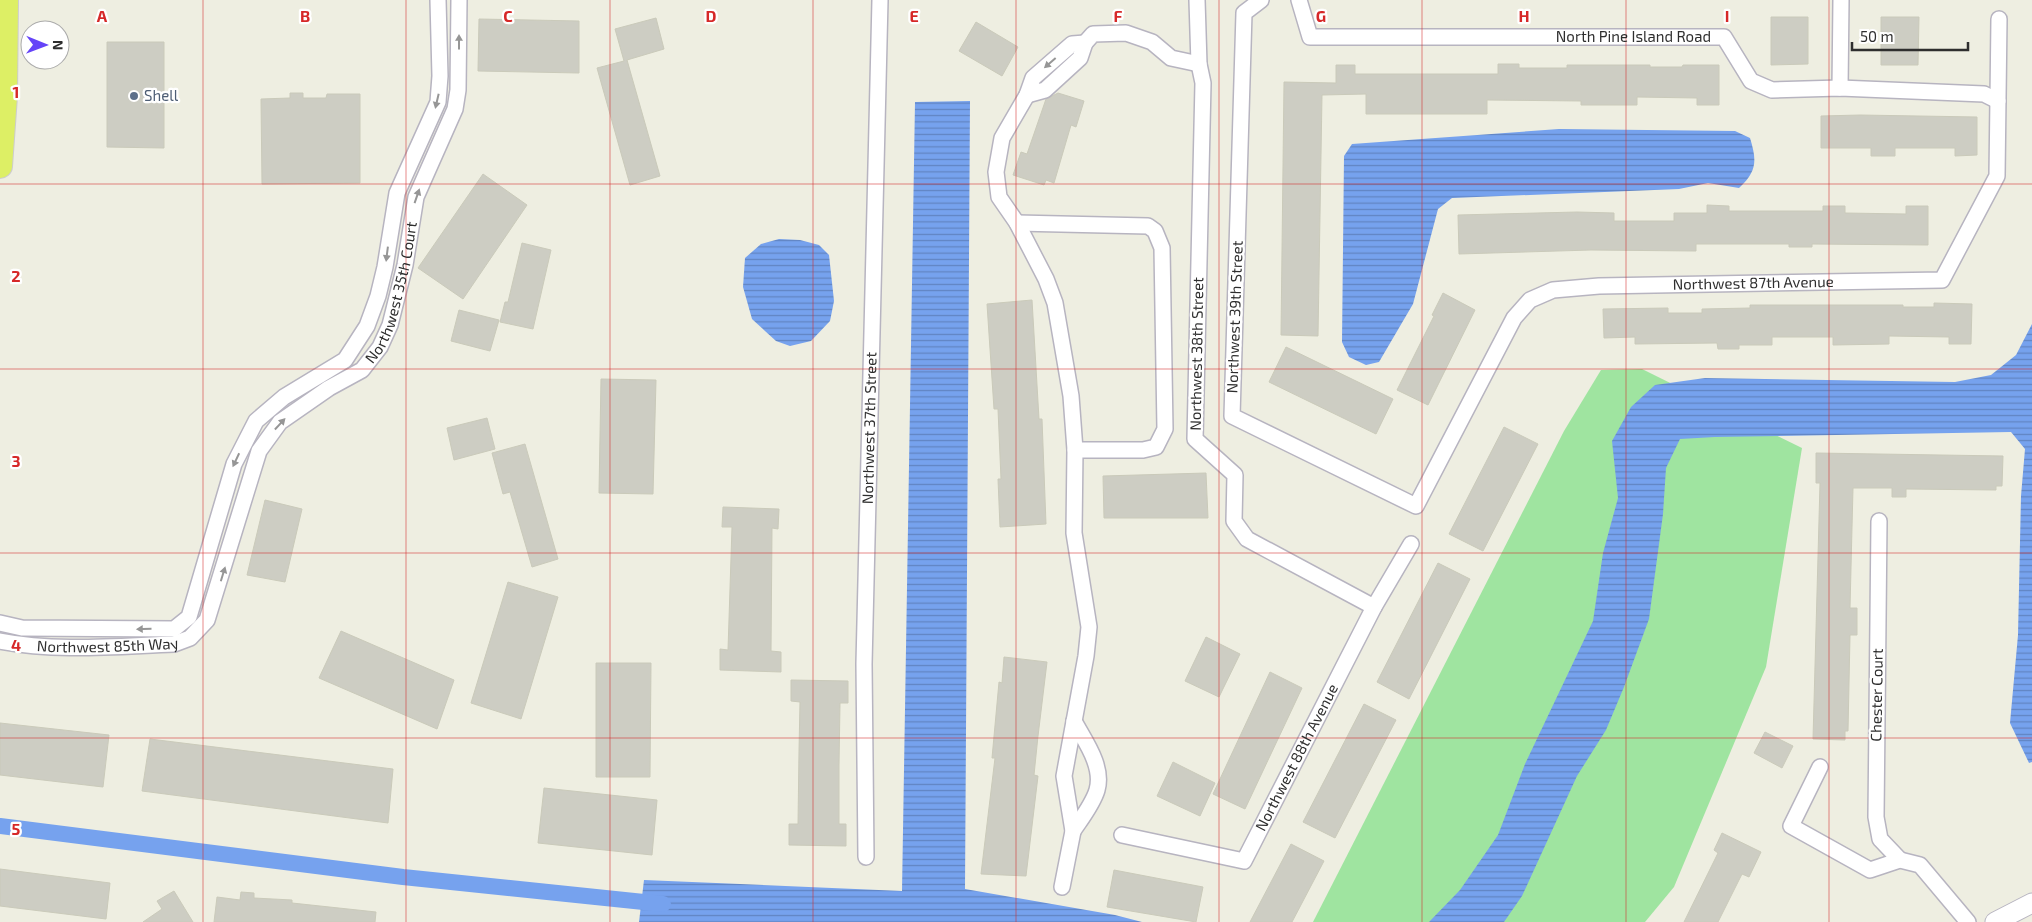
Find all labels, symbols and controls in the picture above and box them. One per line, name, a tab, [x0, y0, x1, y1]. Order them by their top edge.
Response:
text: A	[97, 6, 108, 25]
text: B	[300, 6, 310, 25]
text: C	[503, 6, 513, 25]
text: D	[706, 6, 717, 25]
text: E	[909, 6, 919, 25]
text: F	[1114, 6, 1123, 25]
text: G	[1316, 6, 1326, 25]
text: H	[1518, 6, 1530, 25]
text: I	[1725, 6, 1729, 25]
north arrow	[20, 20, 70, 70]
scale bar	[1852, 20, 1968, 52]
street label: North Pine Island Road	[1556, 27, 1711, 45]
text: 50 m	[1860, 27, 1894, 45]
one-way arrow	[455, 33, 463, 49]
text: N	[50, 40, 67, 50]
one-way arrow	[1045, 57, 1057, 69]
text: 1	[13, 82, 19, 101]
place label: Shell	[144, 86, 179, 104]
marker: Shell	[128, 90, 140, 102]
one-way arrow	[433, 93, 441, 108]
one-way arrow	[414, 188, 422, 203]
street label: Northwest 35th Court	[361, 220, 420, 366]
street label: Northwest 39th Street	[1222, 240, 1246, 394]
one-way arrow	[382, 246, 390, 262]
text: 2	[11, 266, 21, 285]
street label: Northwest 87th Avenue	[1672, 272, 1834, 293]
street label: Northwest 38th Street	[1186, 277, 1206, 431]
street label: Northwest 37th Street	[858, 351, 880, 504]
one-way arrow	[274, 419, 286, 431]
text: 3	[11, 451, 21, 470]
one-way arrow	[232, 453, 240, 467]
one-way arrow	[219, 567, 227, 582]
one-way arrow	[136, 626, 152, 634]
street label: Northwest 85th Way	[36, 633, 181, 655]
text: 4	[11, 635, 21, 654]
street label: Chester Court	[1866, 648, 1886, 742]
street label: Northwest 88th Avenue	[1251, 681, 1341, 834]
text: 5	[12, 819, 21, 838]

